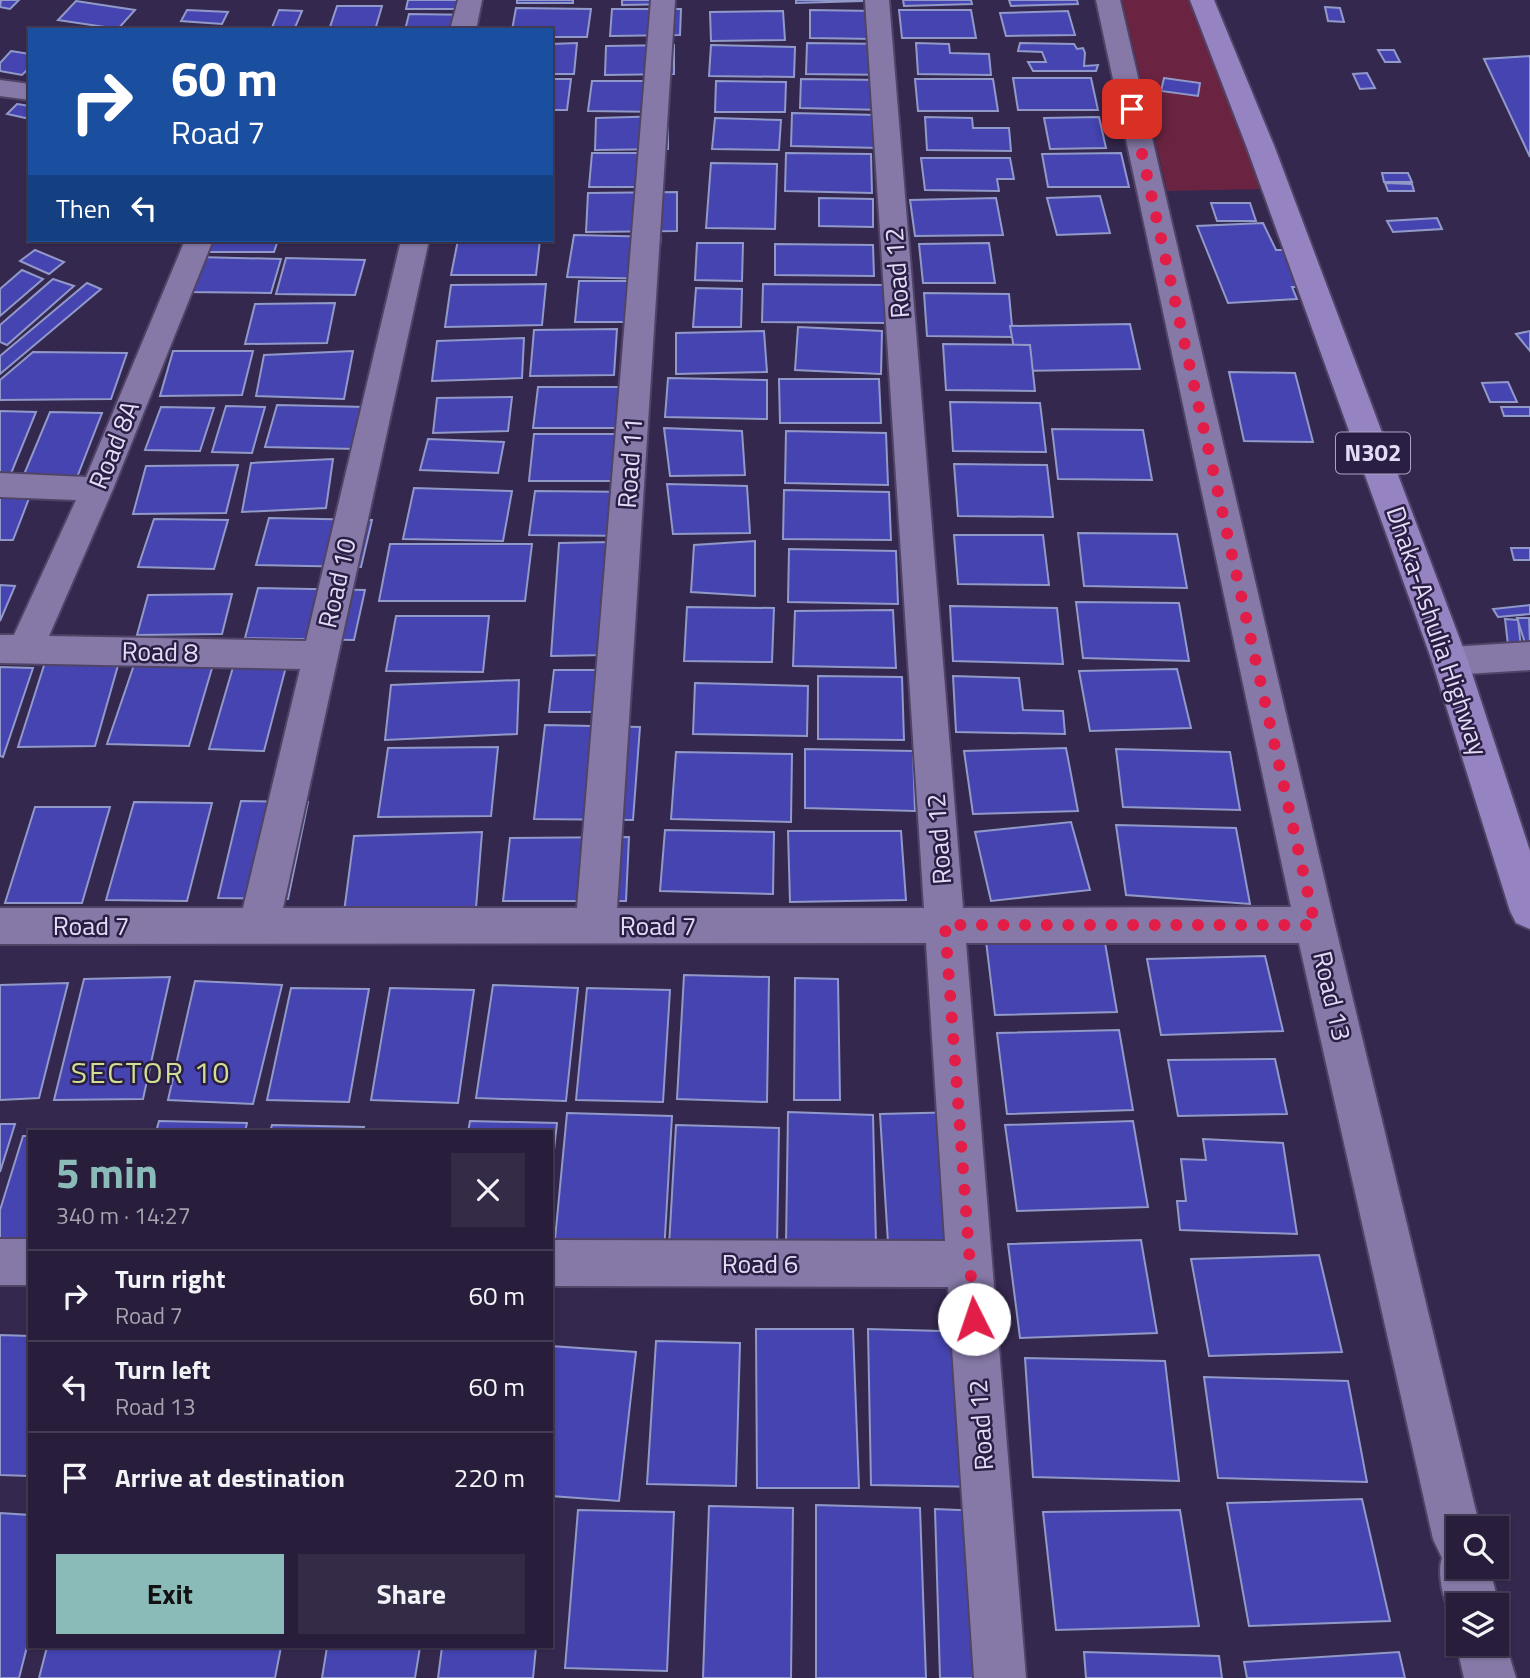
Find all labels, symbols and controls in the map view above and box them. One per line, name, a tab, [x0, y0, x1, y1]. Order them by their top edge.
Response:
text: 60 m	[171, 40, 278, 115]
icon: right	[56, 56, 147, 147]
pin	[1102, 79, 1162, 139]
icon: arrive	[1113, 90, 1151, 128]
text: Road 7	[171, 108, 265, 156]
text: Then	[56, 189, 111, 228]
icon: left	[125, 189, 163, 227]
street label: Road 12	[874, 226, 919, 320]
street label: Road 8A	[78, 395, 149, 495]
street label: Road 11	[607, 416, 652, 510]
road number: N302	[1336, 432, 1410, 474]
street label: Dhaka-Ashulia Highway	[1376, 501, 1499, 761]
street label: Road 10	[307, 534, 366, 632]
street label: Road 8	[121, 631, 199, 672]
street label: Road 12	[916, 792, 961, 886]
street label: Road 7	[53, 906, 129, 945]
street label: Road 7	[620, 906, 696, 945]
street label: Road 13	[1303, 947, 1362, 1045]
district label: SECTOR 10	[71, 1049, 231, 1095]
text: 5 min	[56, 1140, 158, 1204]
button: close	[451, 1153, 525, 1227]
text: 340 m · 14:27	[56, 1198, 191, 1233]
street label: Road 6	[722, 1244, 798, 1283]
text: Turn right	[115, 1259, 226, 1298]
text: 60 m	[468, 1276, 525, 1315]
icon: right	[56, 1277, 94, 1315]
position arrow	[937, 1282, 1011, 1356]
text: Road 7	[115, 1298, 183, 1333]
text: Turn left	[115, 1350, 210, 1389]
text: 60 m	[468, 1367, 525, 1406]
icon: left	[56, 1368, 94, 1406]
street label: Road 12	[958, 1378, 1003, 1472]
text: Road 13	[115, 1389, 196, 1424]
text: Arrive at destination	[115, 1458, 345, 1497]
text: 220 m	[454, 1458, 525, 1497]
icon: arrive	[56, 1459, 94, 1497]
map controls	[1446, 1516, 1509, 1656]
button: search	[1446, 1516, 1509, 1579]
button: Exit	[56, 1554, 284, 1634]
button: Share	[298, 1554, 525, 1634]
button: layers	[1446, 1593, 1509, 1656]

